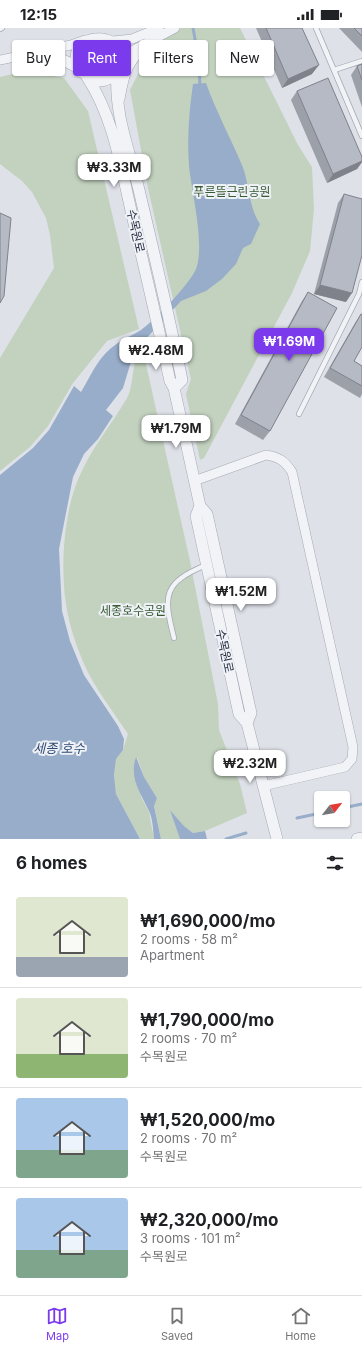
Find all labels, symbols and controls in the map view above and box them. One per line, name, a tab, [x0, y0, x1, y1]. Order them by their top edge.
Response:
text: 12:15	[20, 5, 57, 24]
chip: Buy	[12, 40, 65, 76]
chip: Rent	[73, 40, 131, 76]
chip: Filters	[139, 40, 208, 76]
chip: New	[216, 40, 274, 76]
pin: ₩3.33M	[81, 154, 147, 188]
text: ₩3.33M	[87, 159, 141, 175]
park label: 푸른뜰근린공원	[193, 184, 271, 199]
street label: 수목원로	[124, 208, 148, 254]
pin: ₩1.69M	[256, 328, 322, 362]
text: ₩1.69M	[263, 333, 315, 349]
pin: ₩2.48M	[123, 337, 189, 371]
text: ₩2.48M	[128, 342, 184, 358]
pin: ₩1.79M	[143, 415, 209, 449]
text: ₩1.79M	[150, 420, 202, 436]
pin: ₩1.52M	[208, 578, 274, 612]
text: ₩1.52M	[215, 583, 267, 599]
park label: 세종호수공원	[100, 603, 166, 618]
street label: 수목원로	[213, 628, 237, 674]
water label: 세종 호수	[33, 740, 86, 756]
pin: ₩2.32M	[217, 750, 283, 784]
text: ₩2.32M	[223, 755, 277, 771]
north arrow	[314, 791, 350, 827]
map controls	[314, 791, 350, 827]
icon: filters	[324, 852, 346, 874]
text: 6 homes	[16, 853, 87, 873]
text: ₩1,690,000/mo	[140, 911, 275, 931]
icon: home	[48, 913, 96, 961]
text: 2 rooms · 58 m²	[140, 931, 238, 947]
text: Apartment	[140, 947, 205, 963]
text: ₩1,790,000/mo	[140, 1010, 274, 1030]
icon: home	[48, 1014, 96, 1062]
text: 2 rooms · 70 m²	[140, 1030, 237, 1046]
text: 수목원로	[140, 1048, 188, 1064]
text: ₩1,520,000/mo	[140, 1110, 275, 1130]
icon: home	[48, 1114, 96, 1162]
text: 2 rooms · 70 m²	[140, 1130, 237, 1146]
text: 수목원로	[140, 1148, 188, 1164]
text: ₩2,320,000/mo	[140, 1210, 278, 1230]
icon: home	[48, 1214, 96, 1262]
text: 3 rooms · 101 m²	[140, 1230, 241, 1246]
text: 수목원로	[140, 1248, 188, 1264]
tab: Map	[46, 1305, 69, 1343]
tab: Saved	[161, 1305, 193, 1343]
tab: Home	[285, 1305, 316, 1343]

